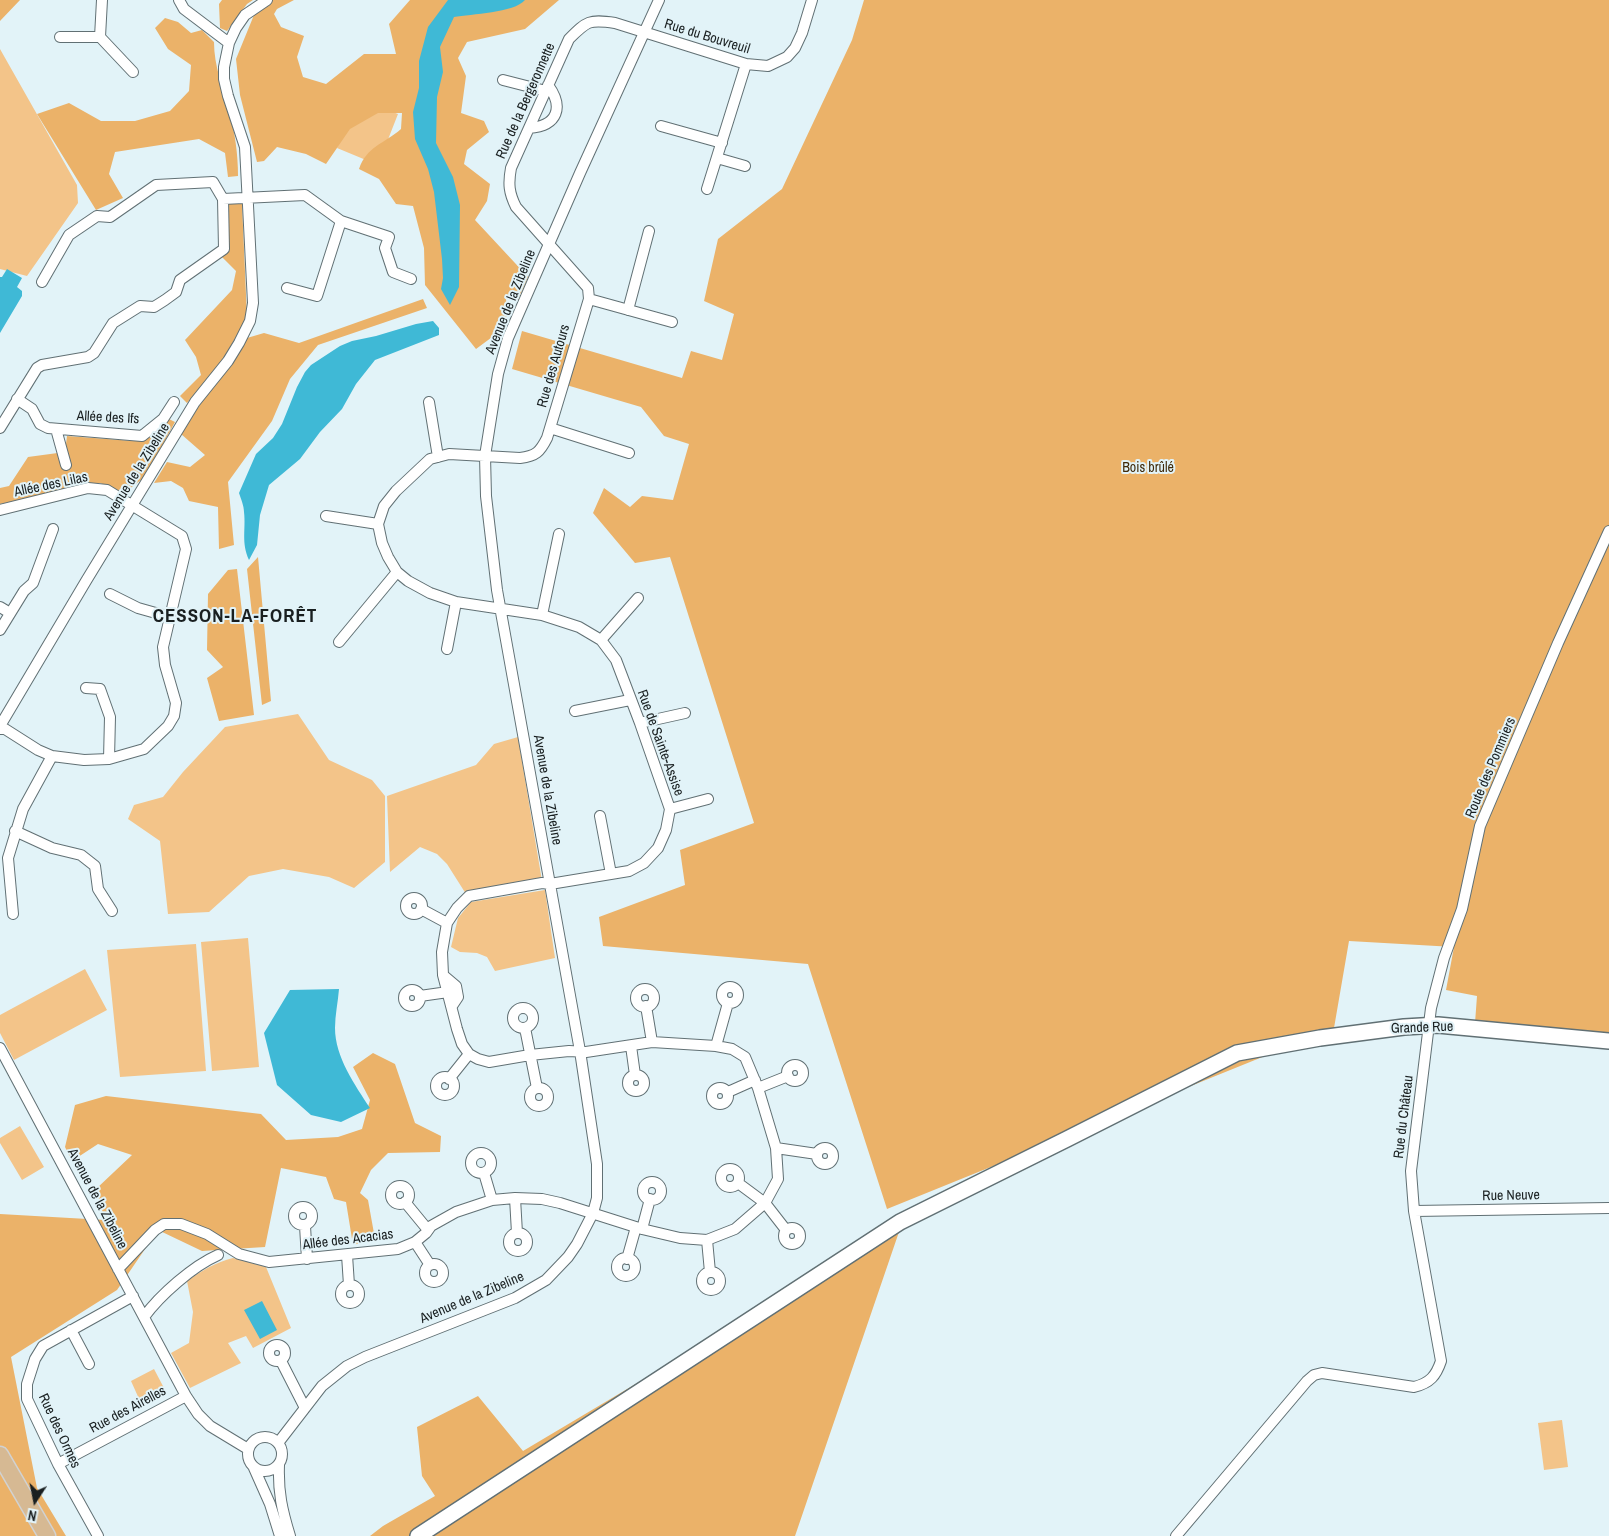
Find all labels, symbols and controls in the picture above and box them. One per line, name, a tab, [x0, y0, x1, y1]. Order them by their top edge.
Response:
street label: Rue du Bouvreuil	[662, 16, 752, 58]
street label: Rue de la Bergeronnette	[493, 40, 559, 162]
street label: Avenue de la Zibeline	[482, 247, 540, 357]
street label: Rue des Autours	[534, 323, 574, 409]
street label: Allée des Ifs	[76, 408, 140, 428]
street label: Avenue de la Zibeline	[100, 420, 174, 524]
park label: Bois brûlé	[1122, 460, 1174, 476]
street label: Allée des Lilas	[13, 469, 89, 501]
district label: CESSON-LA-FORÊT	[151, 606, 319, 628]
street label: Rue de Sainte-Assise	[633, 688, 687, 798]
street label: Route des Pommiers	[1462, 715, 1520, 821]
street label: Avenue de la Zibeline	[529, 734, 565, 846]
street label: Grande Rue	[1390, 1019, 1454, 1037]
street label: Rue du Château	[1391, 1074, 1417, 1160]
street label: Avenue de la Zibeline	[63, 1146, 131, 1252]
street label: Rue Neuve	[1482, 1187, 1540, 1205]
street label: Allée des Acacias	[302, 1226, 394, 1254]
street label: Avenue de la Zibeline	[417, 1268, 527, 1328]
street label: Rue des Airelles	[87, 1383, 169, 1437]
street label: Rue des Ormes	[34, 1391, 84, 1471]
north arrow	[10, 1476, 60, 1526]
text: N	[26, 1506, 38, 1525]

